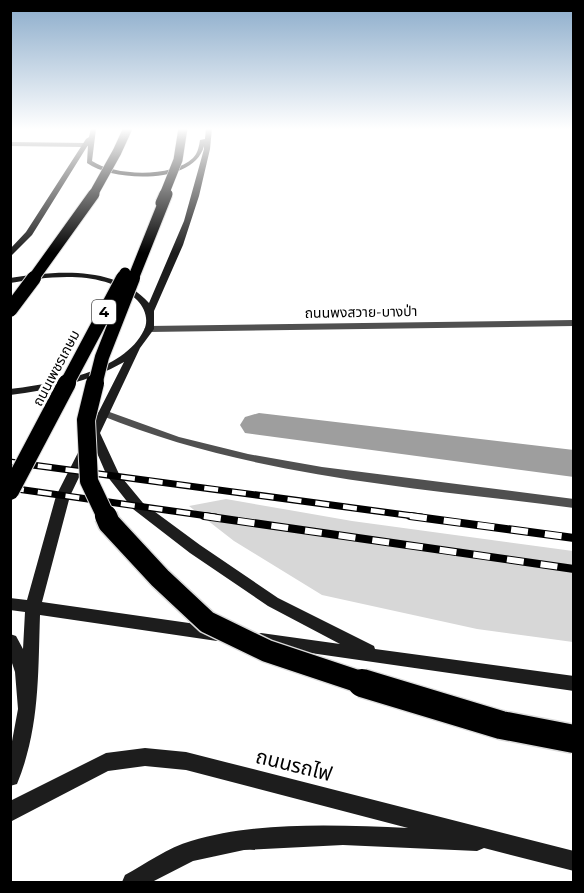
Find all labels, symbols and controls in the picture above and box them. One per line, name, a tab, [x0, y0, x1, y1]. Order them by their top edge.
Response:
road number: 4	[92, 300, 116, 324]
street label: ถนนพงสวาย-บางป่า	[304, 302, 418, 322]
street label: ถนนเพชรเกษม	[28, 327, 84, 409]
street label: ถนนรถไฟ	[253, 744, 335, 786]

